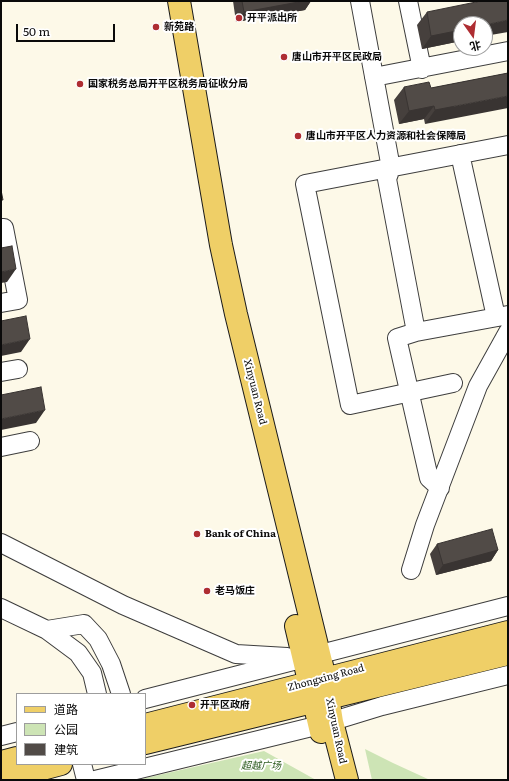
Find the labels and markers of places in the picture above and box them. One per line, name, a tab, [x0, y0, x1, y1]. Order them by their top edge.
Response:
place label: 开平派出所	[247, 12, 297, 24]
marker: 开平派出所	[234, 13, 244, 23]
place label: 新苑路	[164, 21, 194, 33]
marker: 新苑路	[151, 22, 161, 32]
place label: 唐山市开平区民政局	[292, 51, 382, 63]
marker: 唐山市开平区民政局	[279, 52, 289, 62]
place label: 国家税务总局开平区税务局征收分局	[88, 78, 248, 90]
marker: 国家税务总局开平区税务局征收分局	[75, 79, 85, 89]
place label: 唐山市开平区人力资源和社会保障局	[306, 130, 466, 142]
marker: 唐山市开平区人力资源和社会保障局	[293, 131, 303, 141]
place label: Bank of China	[205, 528, 276, 540]
marker: Bank of China	[192, 529, 202, 539]
place label: 老马饭庄	[215, 585, 255, 597]
marker: 老马饭庄	[202, 586, 212, 596]
place label: 开平区政府	[200, 699, 250, 711]
marker: 开平区政府	[187, 700, 197, 710]

